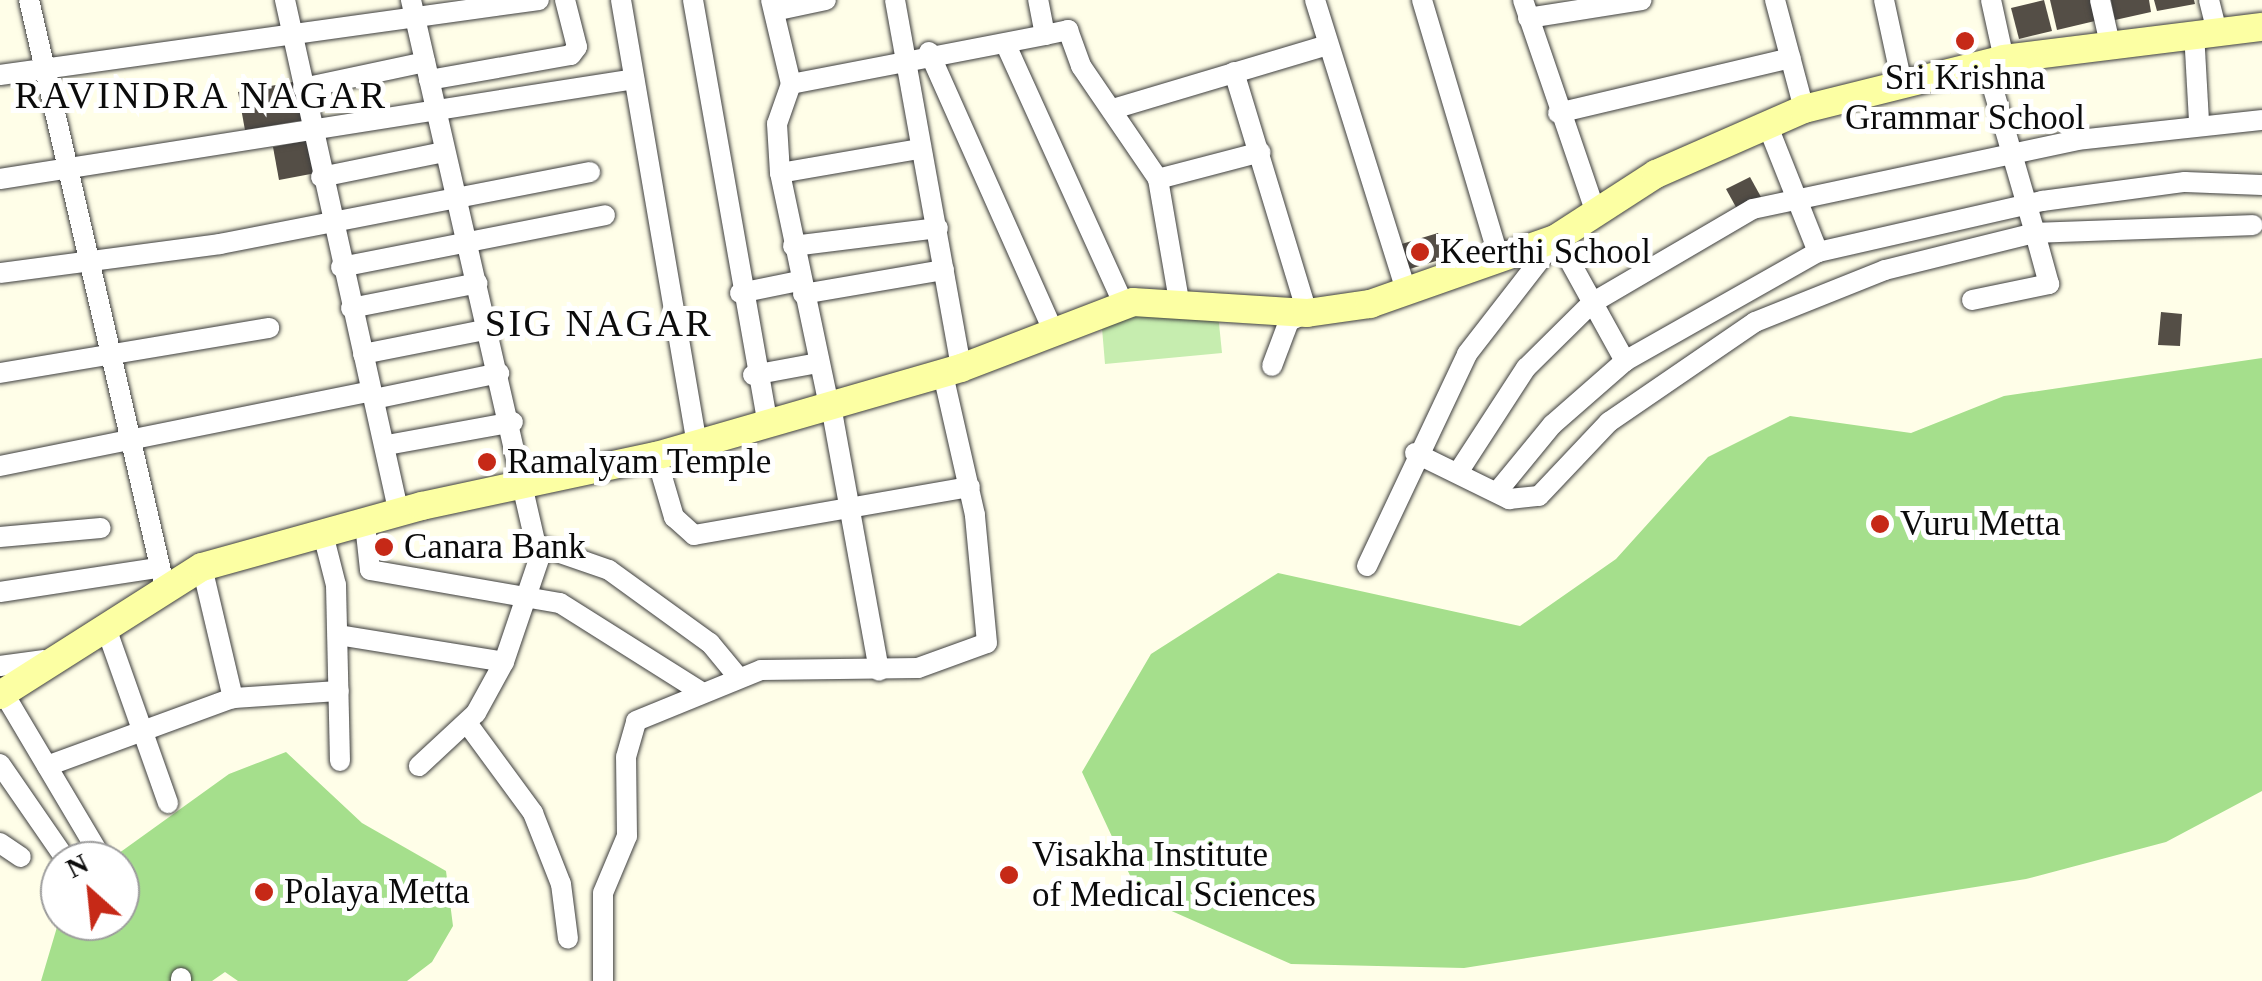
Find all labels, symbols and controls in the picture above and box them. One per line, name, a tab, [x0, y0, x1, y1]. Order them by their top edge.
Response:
marker: Sri Krishna Grammar School	[1954, 30, 1976, 52]
place label: Sri Krishna Grammar School	[1845, 57, 2085, 139]
district label: RAVINDRA NAGAR	[13, 73, 389, 119]
place label: Keerthi School	[1440, 231, 1651, 273]
marker: Keerthi School	[1409, 241, 1431, 263]
district label: SIG NAGAR	[485, 301, 713, 347]
place label: Ramalyam Temple	[507, 441, 772, 483]
marker: Ramalyam Temple	[476, 451, 498, 473]
place label: Vuru Metta	[1900, 503, 2060, 545]
marker: Vuru Metta	[1869, 513, 1891, 535]
place label: Canara Bank	[404, 526, 586, 568]
marker: Canara Bank	[373, 536, 395, 558]
place label: Visakha Institute of Medical Sciences	[1032, 834, 1316, 916]
north arrow	[40, 841, 140, 941]
text: N	[61, 847, 93, 884]
marker: Visakha Institute of Medical Sciences	[996, 862, 1022, 888]
place label: Polaya Metta	[284, 871, 470, 913]
marker: Polaya Metta	[253, 881, 275, 903]

